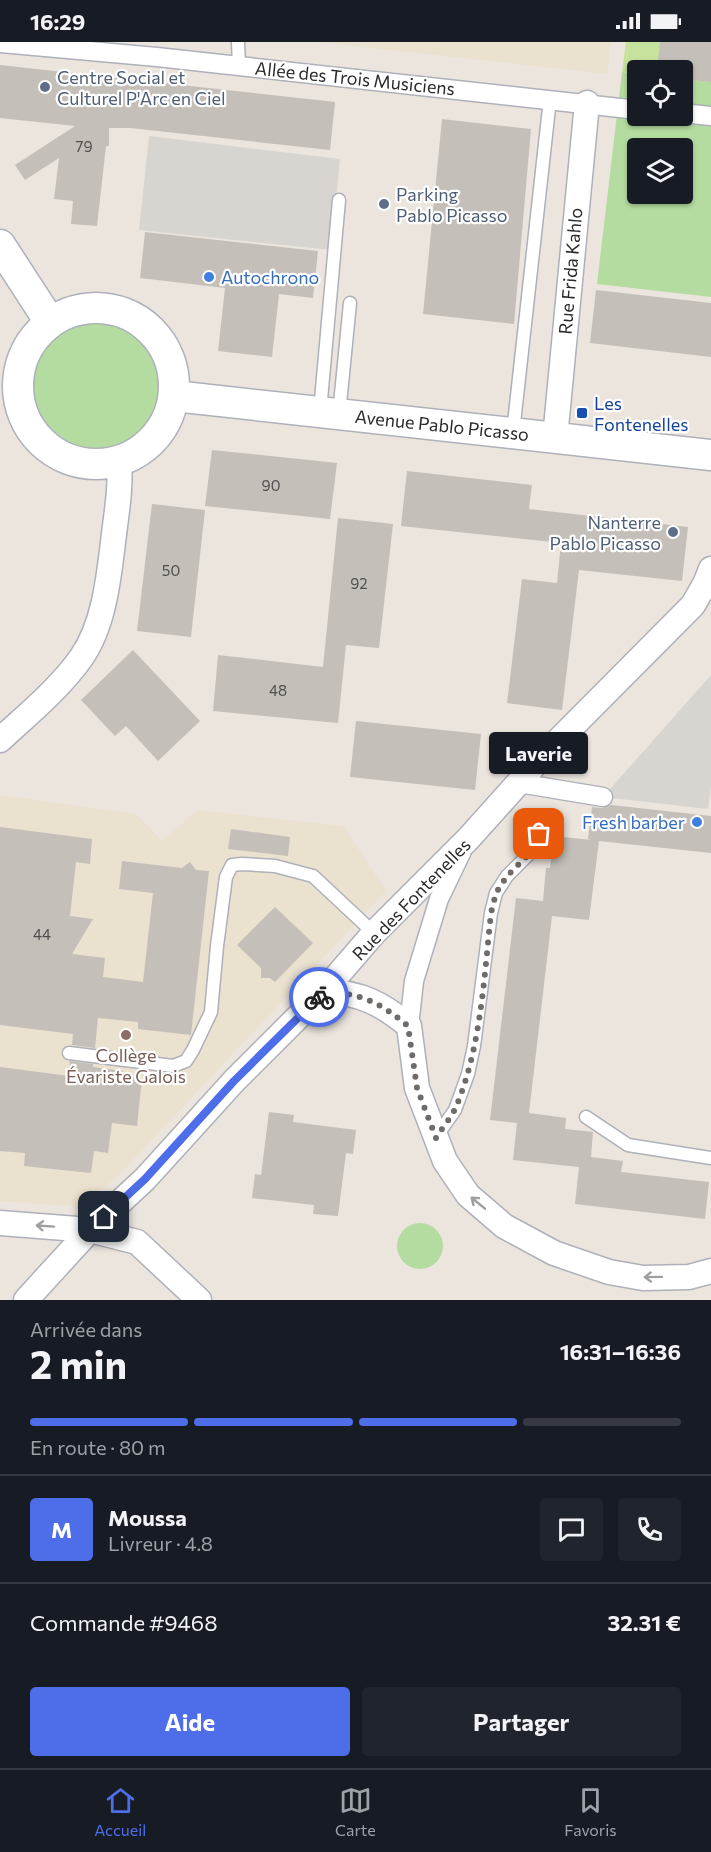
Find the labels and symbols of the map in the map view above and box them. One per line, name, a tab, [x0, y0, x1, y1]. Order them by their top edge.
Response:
street label: Allée des Trois Musiciens	[254, 57, 456, 99]
place label: Centre Social et Culturel P'Arc en Ciel	[57, 66, 226, 109]
marker: Centre Social et Culturel P'Arc en Ciel	[38, 80, 52, 94]
house number: 79	[76, 137, 92, 155]
place label: Parking Pablo Picasso	[396, 183, 507, 226]
marker: Parking Pablo Picasso	[377, 197, 391, 211]
street label: Rue Frida Kahlo	[553, 207, 587, 335]
place label: Autochrono	[221, 266, 319, 288]
marker: Autochrono	[202, 270, 216, 284]
place label: Les Fontenelles	[594, 392, 688, 435]
street label: Avenue Pablo Picasso	[354, 405, 530, 445]
marker: Les Fontenelles	[575, 406, 589, 420]
house number: 90	[262, 476, 280, 494]
place label: Nanterre Pablo Picasso	[550, 511, 661, 554]
marker: Nanterre Pablo Picasso	[666, 525, 680, 539]
house number: 50	[162, 561, 180, 579]
house number: 92	[350, 574, 368, 592]
house number: 48	[269, 681, 287, 699]
callout: Laverie	[490, 732, 588, 774]
pin	[513, 808, 564, 859]
place label: Fresh barber	[582, 811, 685, 833]
marker: Fresh barber	[690, 815, 704, 829]
street label: Rue des Fontenelles	[347, 833, 475, 965]
house number: 44	[33, 925, 51, 943]
courier	[289, 967, 349, 1027]
marker: Collège Évariste Galois	[119, 1028, 133, 1042]
place label: Collège Évariste Galois	[66, 1044, 186, 1087]
pin	[78, 1191, 129, 1242]
one-way arrow	[471, 1196, 486, 1210]
one-way arrow	[35, 1221, 55, 1232]
one-way arrow	[644, 1272, 664, 1283]

